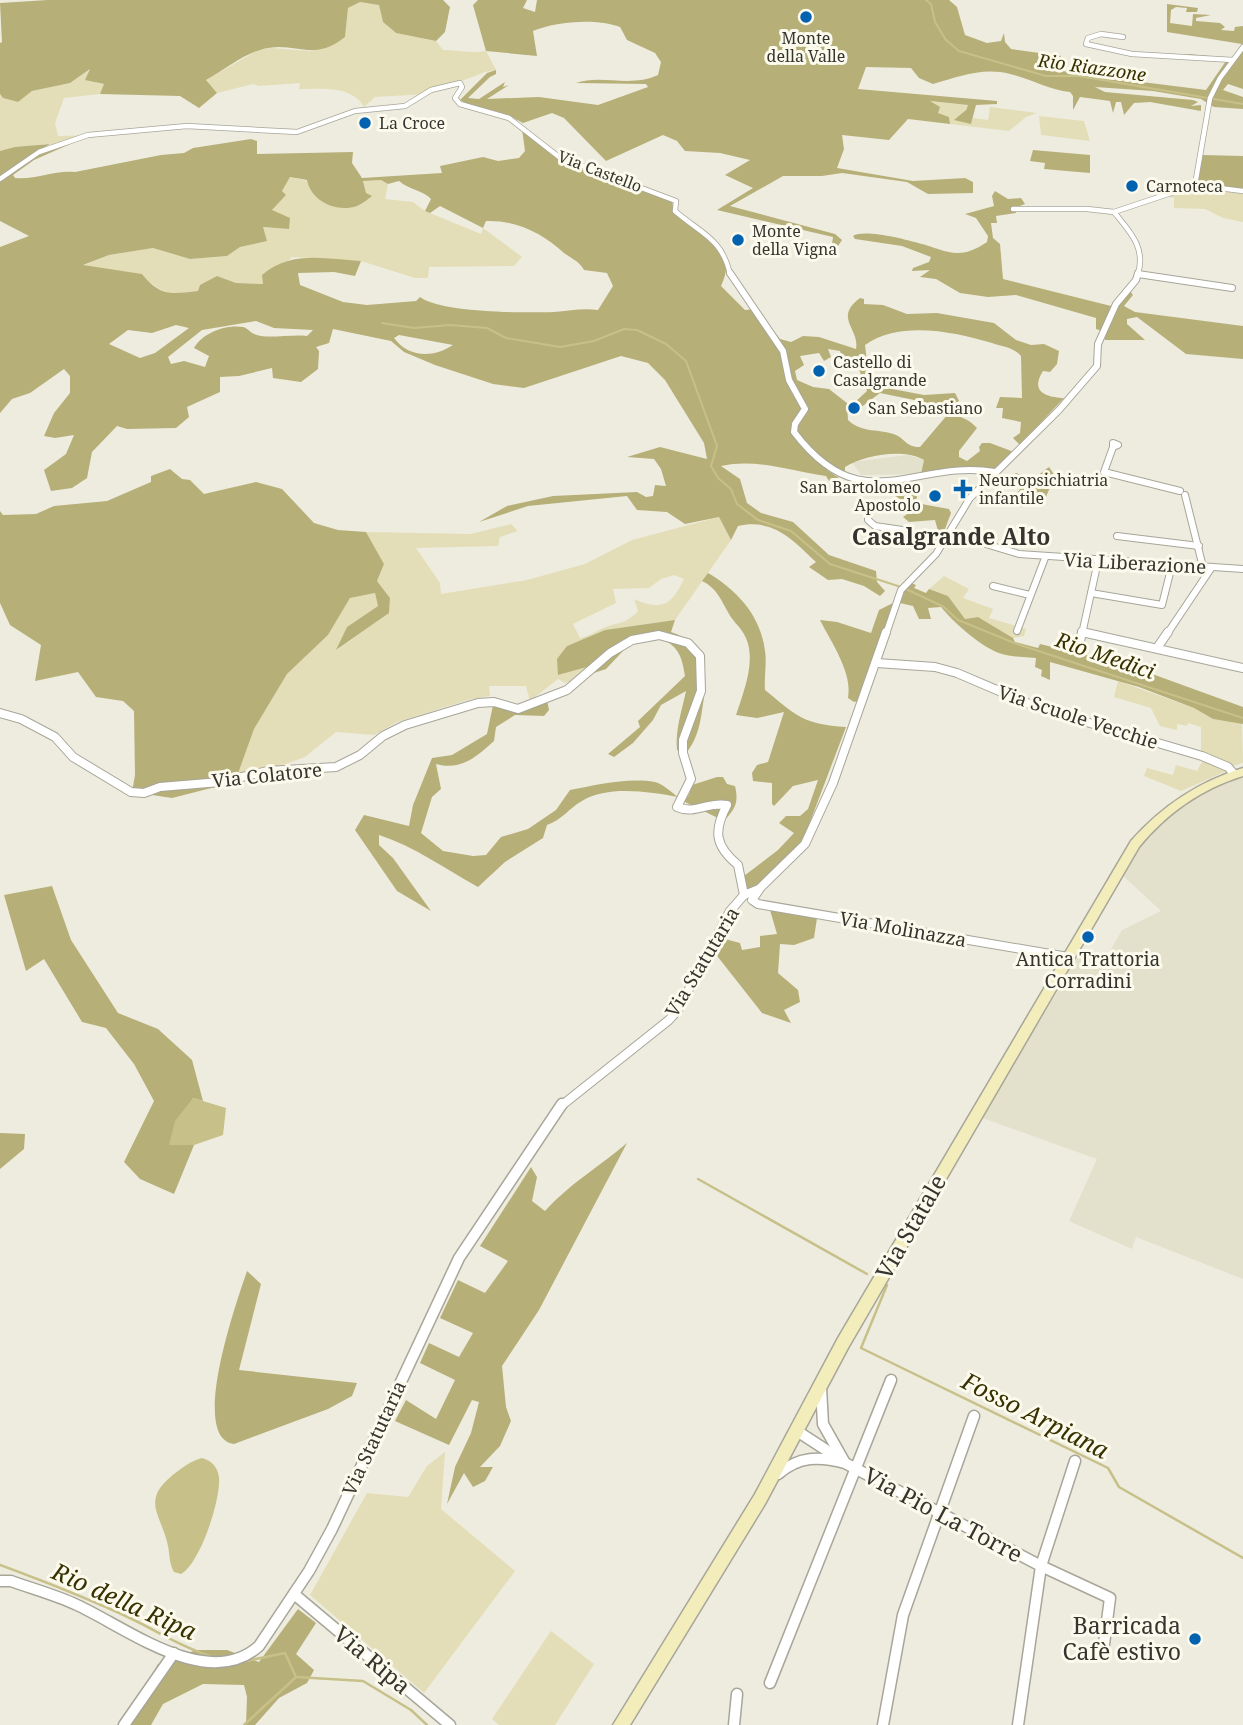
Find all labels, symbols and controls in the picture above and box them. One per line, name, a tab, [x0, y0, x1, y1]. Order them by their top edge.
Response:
marker: Monte della Valle	[798, 9, 814, 25]
place label: Monte della Valle	[767, 27, 845, 67]
water label: Rio Riazzone	[1036, 47, 1148, 86]
place label: La Croce	[379, 112, 445, 134]
marker: La Croce	[357, 115, 373, 131]
street label: Via Castello	[555, 145, 645, 197]
place label: Carnoteca	[1146, 175, 1223, 197]
marker: Carnoteca	[1124, 178, 1140, 194]
place label: Monte della Vigna	[752, 220, 837, 260]
marker: Monte della Vigna	[730, 232, 746, 248]
place label: Castello di Casalgrande	[833, 351, 927, 391]
marker: Castello di Casalgrande	[811, 363, 827, 379]
place label: San Sebastiano	[868, 397, 983, 419]
marker: San Sebastiano	[846, 400, 862, 416]
place label: Neuropsichiatria infantile	[979, 469, 1108, 509]
place label: San Bartolomeo Apostolo	[800, 476, 921, 516]
marker: Neuropsichiatria infantile	[953, 479, 973, 499]
marker: San Bartolomeo Apostolo	[927, 488, 943, 504]
district label: Casalgrande Alto	[852, 520, 1050, 552]
street label: Via Liberazione	[1063, 546, 1207, 580]
water label: Rio Medici	[1051, 625, 1159, 685]
street label: Via Scuole Vecchie	[995, 679, 1161, 755]
street label: Via Colatore	[211, 756, 323, 794]
street label: Via Statutaria	[659, 902, 745, 1022]
street label: Via Molinazza	[838, 905, 968, 953]
marker: Antica Trattoria Corradini	[1080, 929, 1096, 945]
place label: Antica Trattoria Corradini	[1016, 946, 1160, 994]
street label: Via Statale	[867, 1168, 953, 1285]
water label: Fosso Arpiana	[956, 1363, 1115, 1466]
street label: Via Statutaria	[336, 1376, 412, 1500]
street label: Via Pio La Torre	[858, 1459, 1029, 1570]
water label: Rio della Ripa	[46, 1554, 202, 1647]
place label: Barricada Cafè estivo	[1062, 1609, 1181, 1667]
street label: Via Ripa	[327, 1618, 418, 1701]
marker: Barricada Cafè estivo	[1187, 1631, 1203, 1647]

